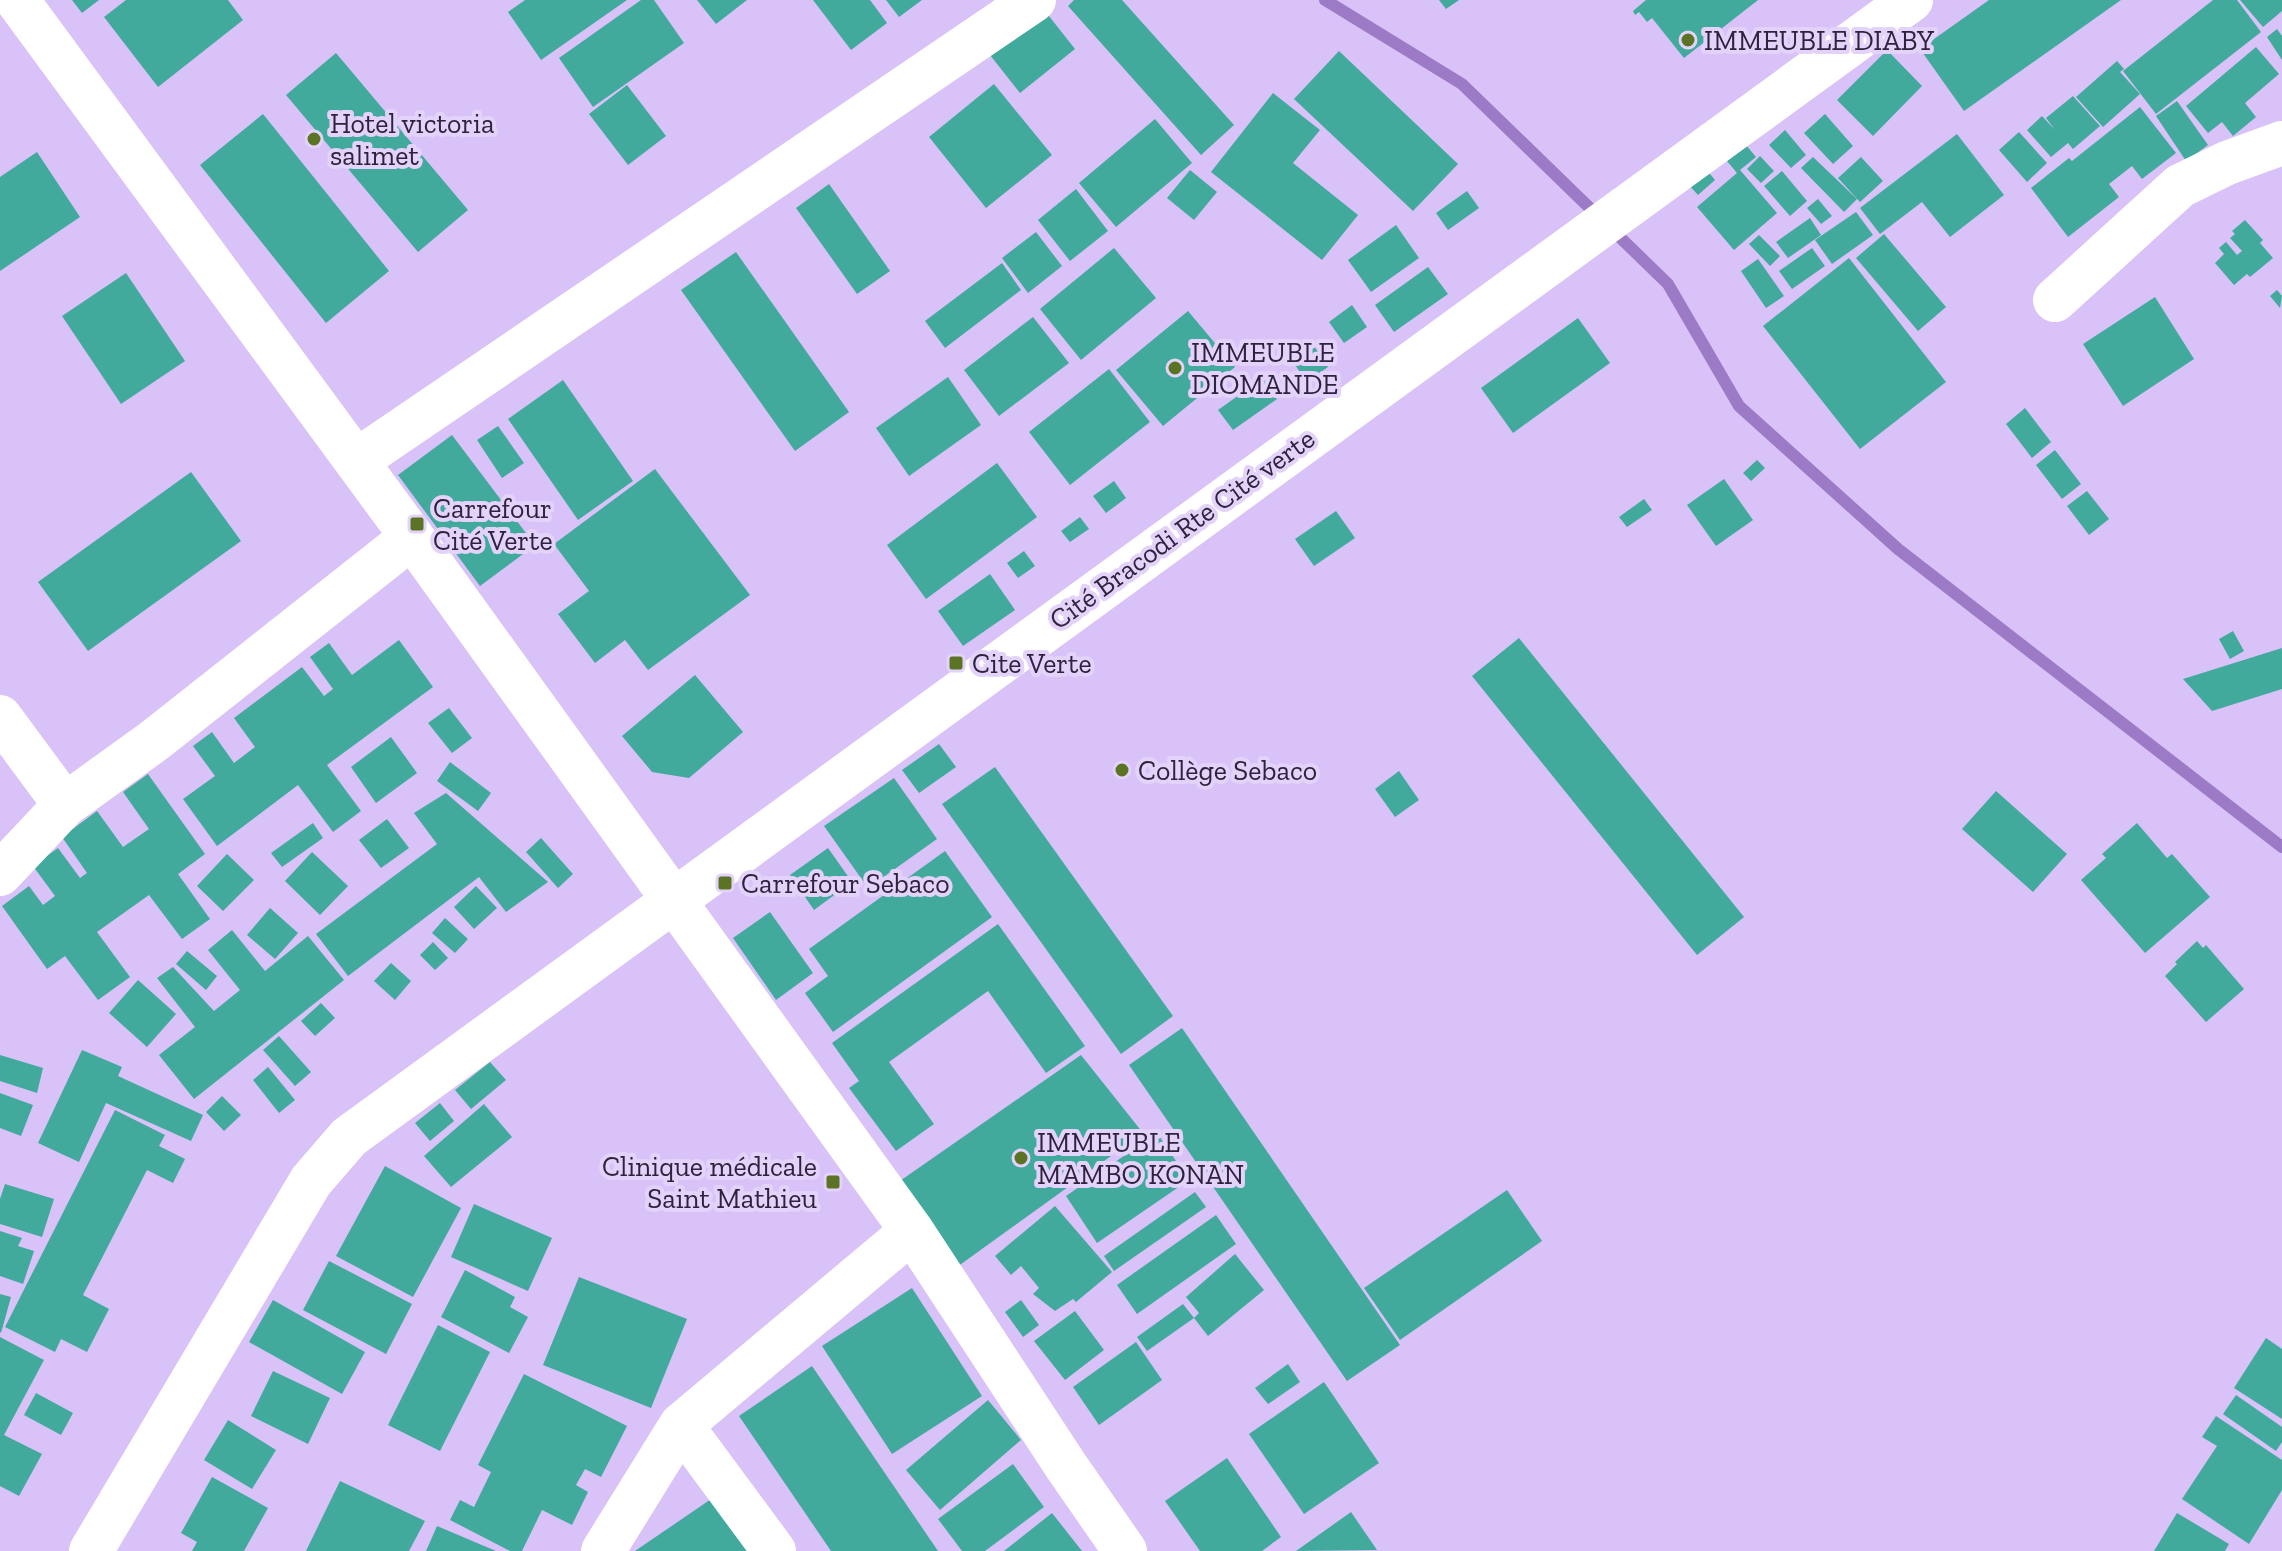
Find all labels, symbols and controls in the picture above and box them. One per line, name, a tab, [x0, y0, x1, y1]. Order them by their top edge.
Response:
place label: IMMEUBLE DIABY	[1704, 24, 1935, 57]
marker: IMMEUBLE DIABY	[1679, 31, 1697, 49]
place label: Hotel victoria salimet	[330, 107, 495, 172]
marker: Hotel victoria salimet	[305, 130, 323, 148]
place label: IMMEUBLE DIOMANDE	[1191, 336, 1339, 401]
marker: IMMEUBLE DIOMANDE	[1166, 359, 1184, 377]
street label: Cité Bracodi Rte Cité verte	[1043, 422, 1321, 636]
place label: Carrefour Cité Verte	[433, 492, 553, 557]
marker: Carrefour Cité Verte	[408, 515, 426, 533]
place label: Cite Verte	[972, 647, 1092, 680]
marker: Cite Verte	[947, 654, 965, 672]
place label: Collège Sebaco	[1138, 754, 1317, 787]
marker: Collège Sebaco	[1113, 761, 1131, 779]
place label: Carrefour Sebaco	[741, 867, 950, 900]
marker: Carrefour Sebaco	[716, 874, 734, 892]
place label: IMMEUBLE MAMBO KONAN	[1037, 1126, 1244, 1191]
marker: IMMEUBLE MAMBO KONAN	[1012, 1149, 1030, 1167]
place label: Clinique médicale Saint Mathieu	[602, 1150, 817, 1215]
marker: Clinique médicale Saint Mathieu	[824, 1173, 842, 1191]

